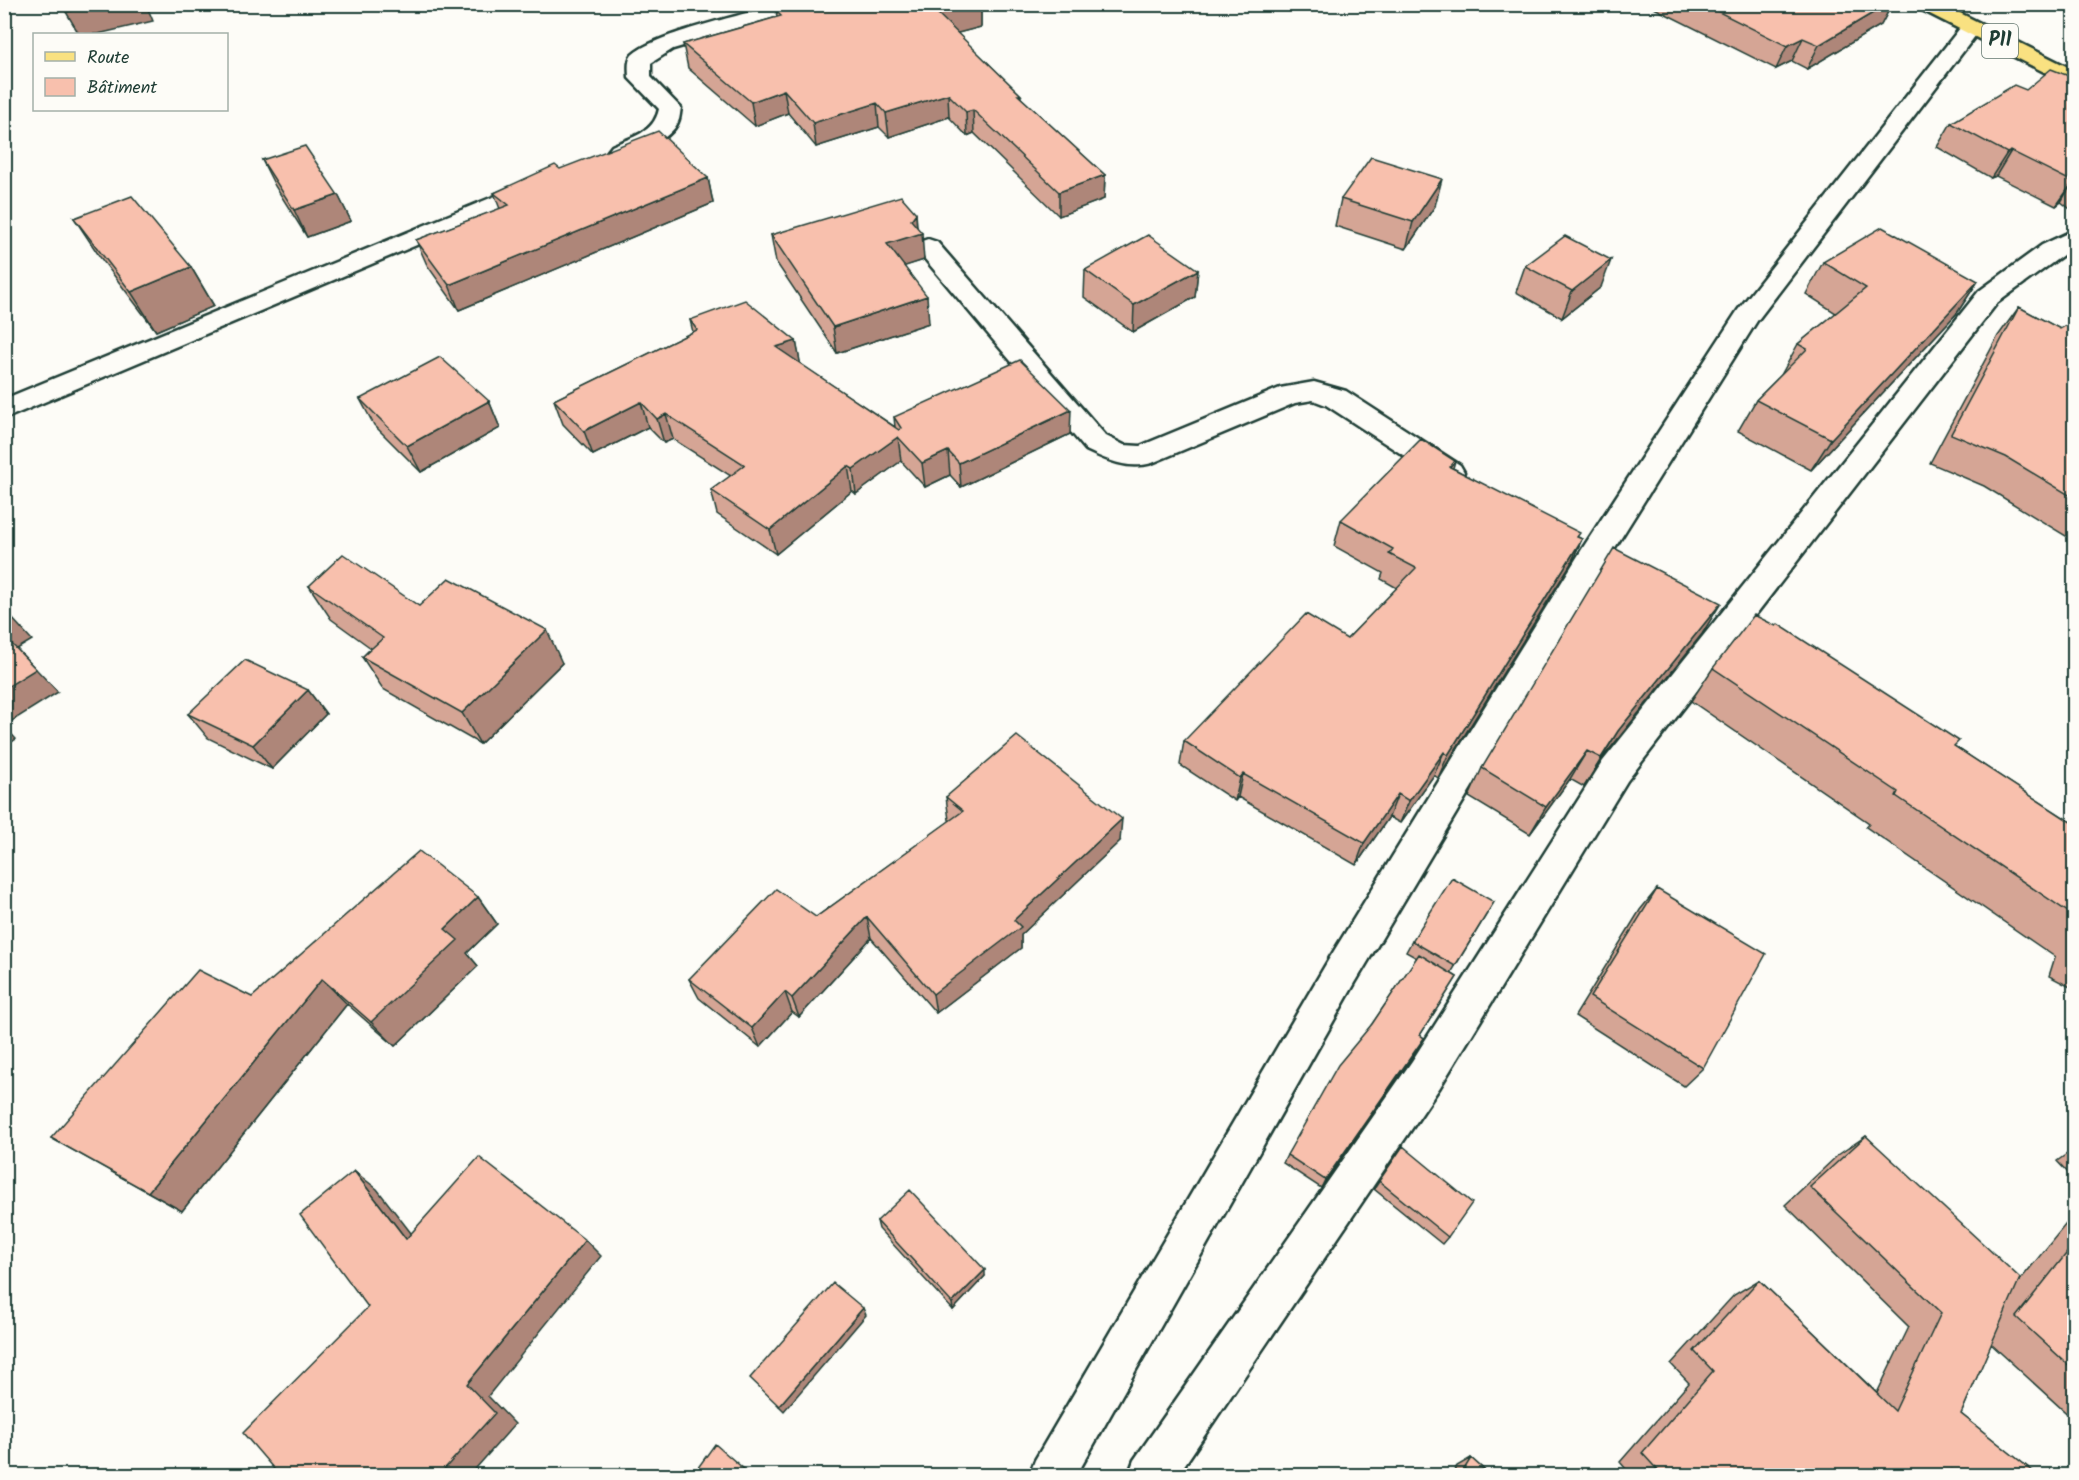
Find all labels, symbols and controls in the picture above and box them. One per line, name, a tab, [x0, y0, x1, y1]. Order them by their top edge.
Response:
road number: P11	[1982, 24, 2018, 58]
legend	[33, 33, 228, 111]
text: Route	[87, 44, 129, 73]
text: Bâtiment	[87, 74, 158, 103]

